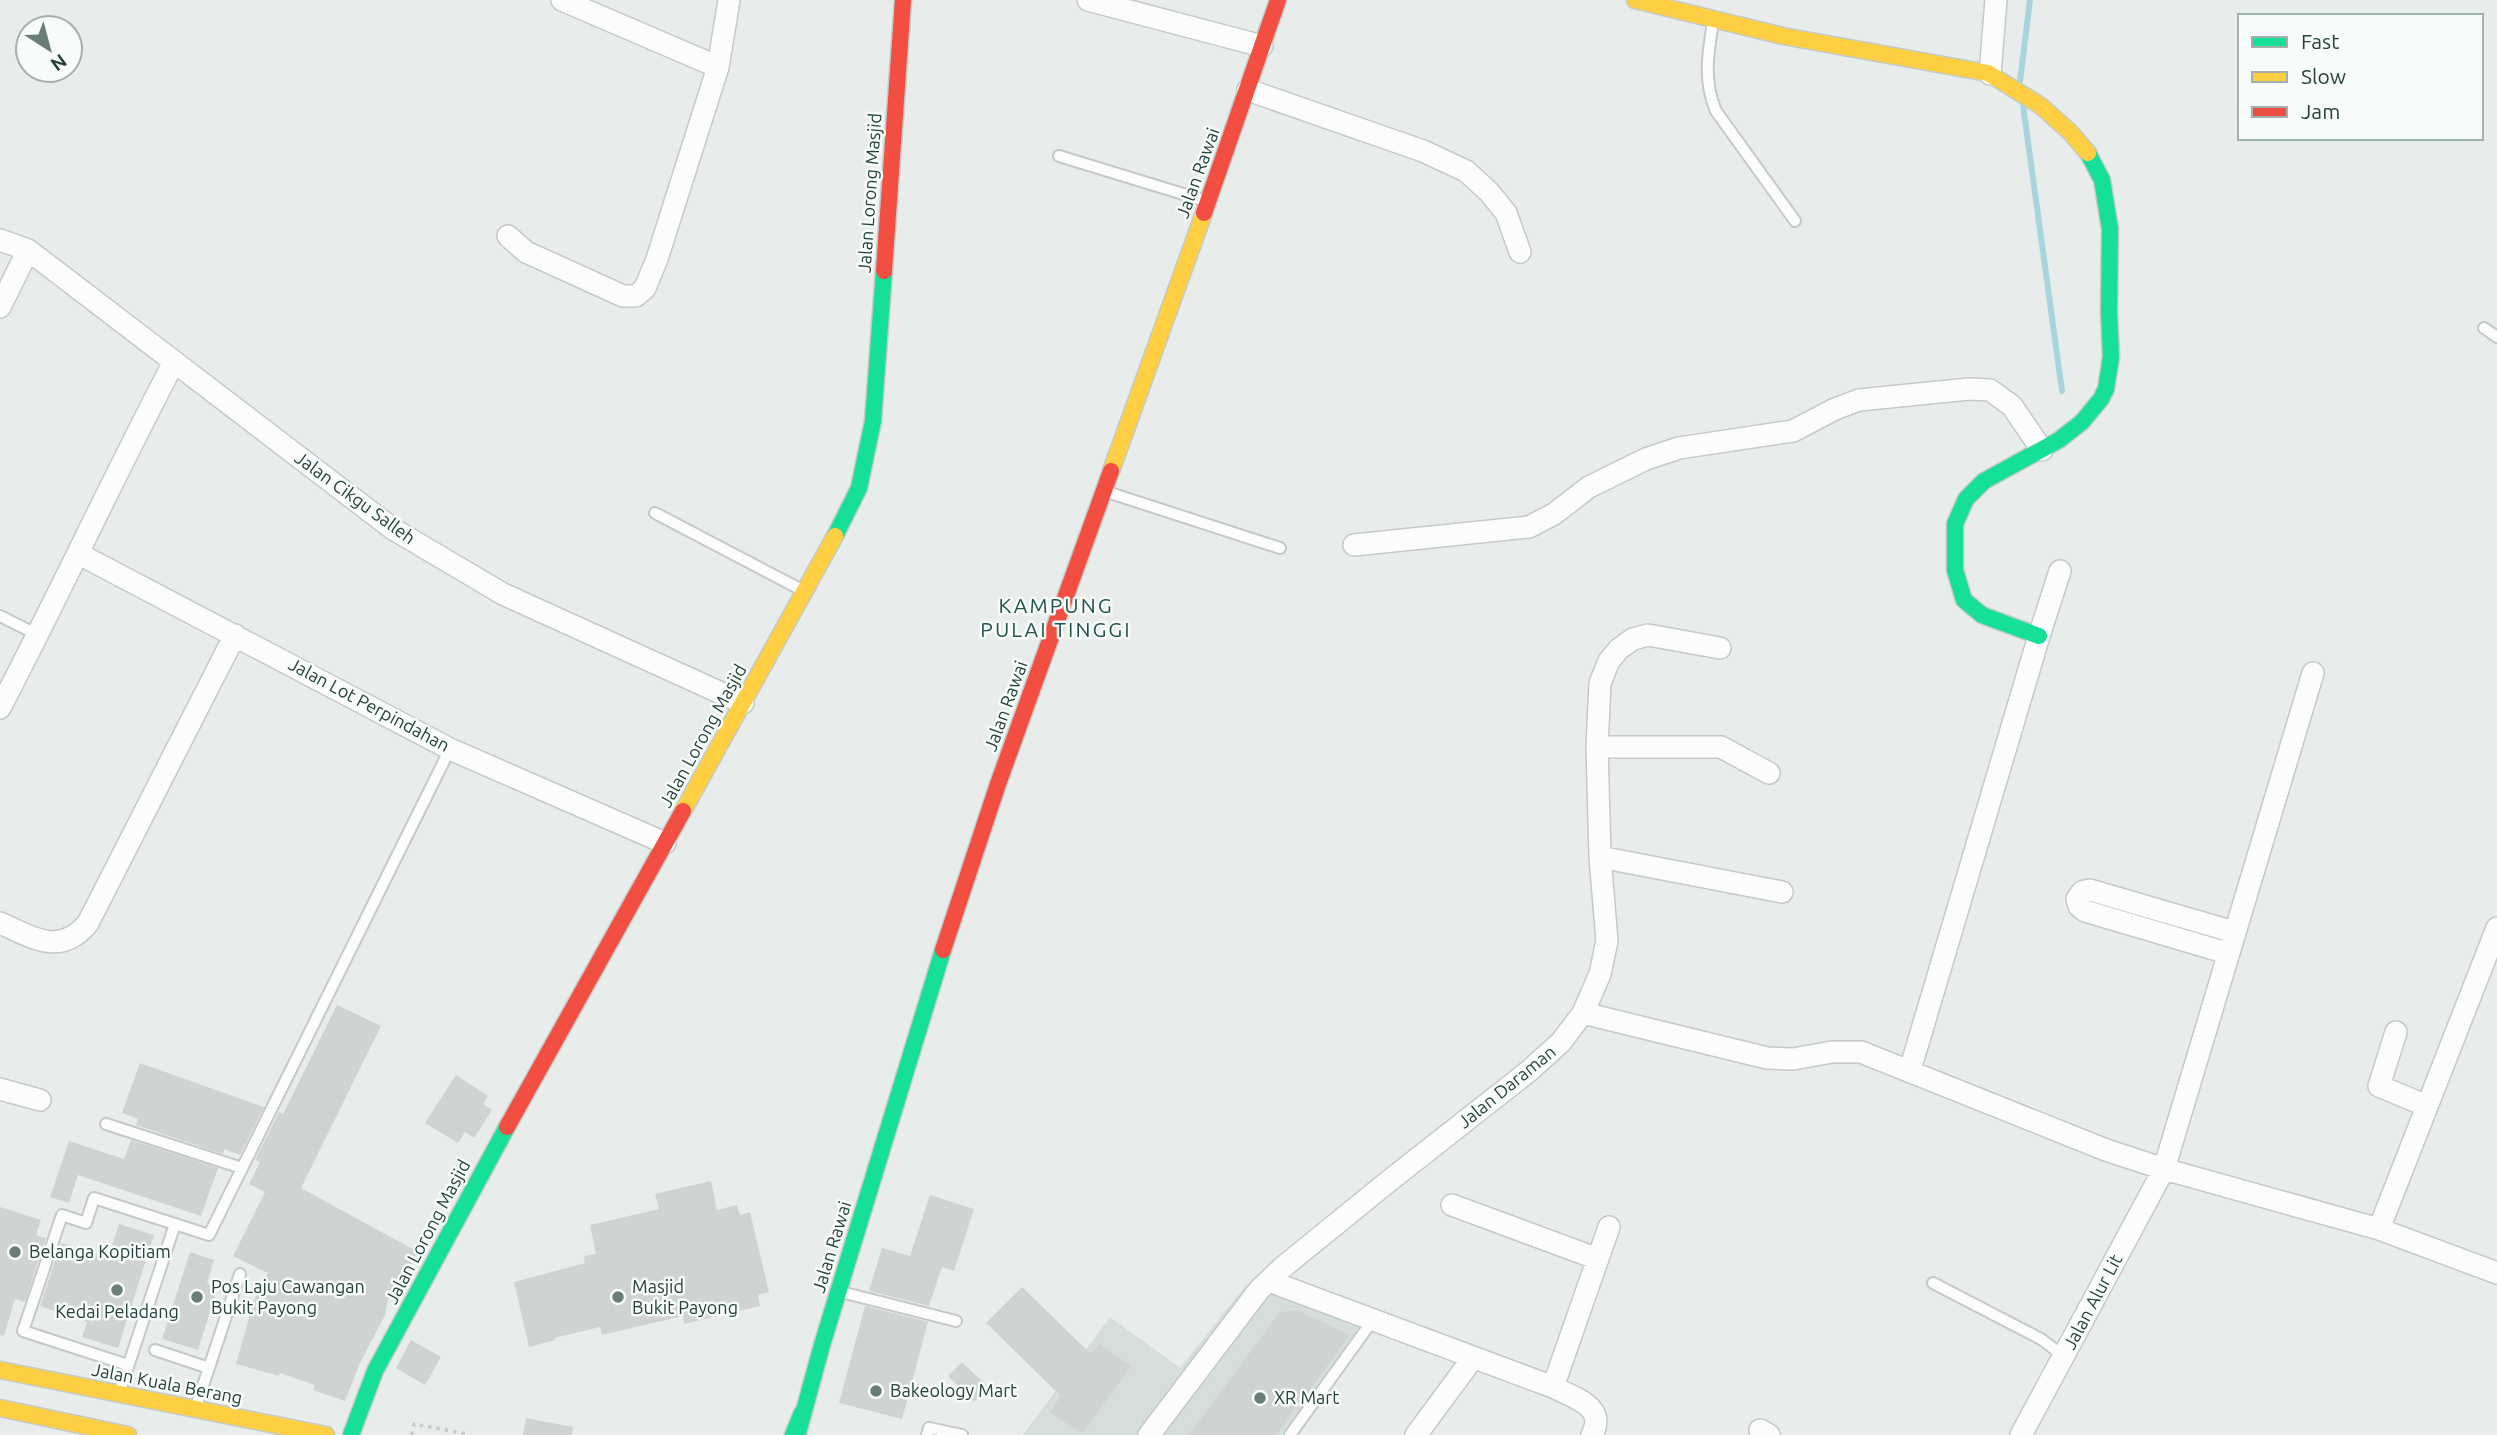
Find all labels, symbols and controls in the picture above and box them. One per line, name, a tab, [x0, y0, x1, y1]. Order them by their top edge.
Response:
north arrow	[14, 14, 84, 84]
legend	[2238, 14, 2483, 140]
text: Fast	[2301, 29, 2339, 53]
text: N	[47, 50, 71, 76]
text: Slow	[2301, 64, 2346, 88]
text: Jam	[2301, 99, 2340, 123]
street label: Jalan Lorong Masjid	[853, 112, 885, 274]
street label: Jalan Rawai	[1172, 125, 1223, 220]
street label: Jalan Cikgu Salleh	[292, 447, 420, 548]
district label: KAMPUNG PULAI TINGGI	[980, 593, 1132, 641]
street label: Jalan Lot Perpindahan	[286, 653, 453, 755]
street label: Jalan Rawai	[980, 658, 1031, 753]
street label: Jalan Lorong Masjid	[655, 661, 750, 810]
street label: Jalan Daraman	[1454, 1041, 1559, 1132]
street label: Jalan Lorong Masjid	[381, 1156, 474, 1307]
street label: Jalan Rawai	[808, 1199, 854, 1295]
place label: Belanga Kopitiam	[29, 1241, 171, 1261]
marker: Belanga Kopitiam	[7, 1244, 23, 1260]
street label: Jalan Alur Lit	[2059, 1251, 2126, 1352]
place label: Pos Laju Cawangan Bukit Payong	[211, 1276, 365, 1317]
place label: Masjid Bukit Payong	[632, 1276, 738, 1317]
marker: Kedai Peladang	[109, 1282, 125, 1298]
marker: Pos Laju Cawangan Bukit Payong	[189, 1289, 205, 1305]
marker: Masjid Bukit Payong	[610, 1289, 626, 1305]
place label: Kedai Peladang	[55, 1301, 179, 1321]
street label: Jalan Kuala Berang	[90, 1359, 244, 1407]
place label: Bakeology Mart	[890, 1380, 1017, 1400]
marker: Bakeology Mart	[868, 1383, 884, 1399]
place label: XR Mart	[1274, 1387, 1339, 1407]
marker: XR Mart	[1252, 1390, 1268, 1406]

